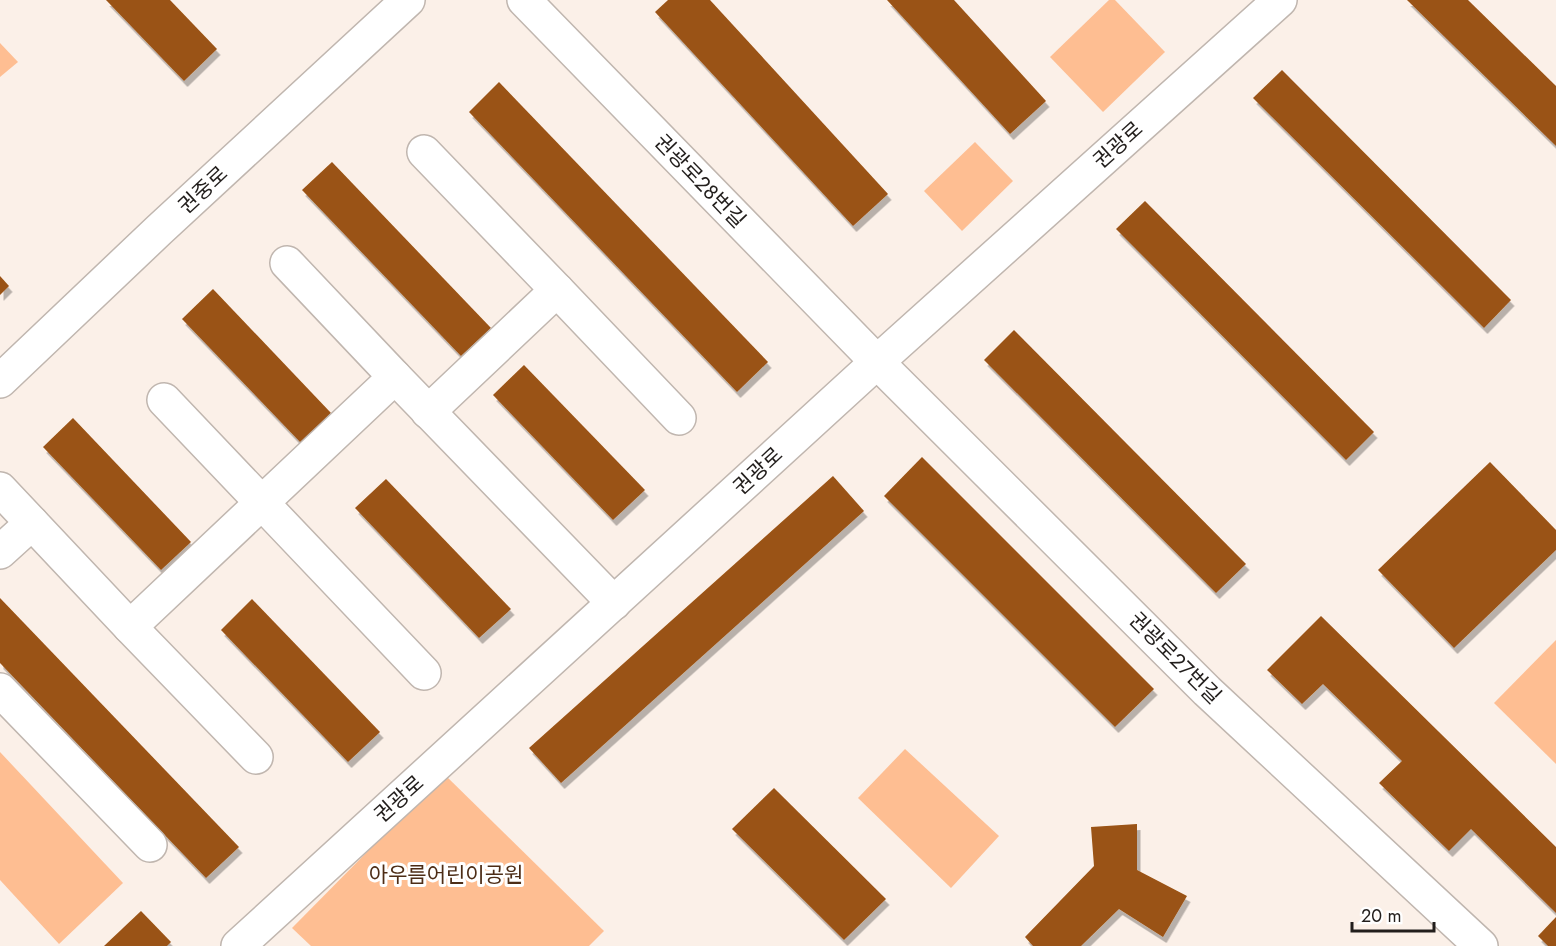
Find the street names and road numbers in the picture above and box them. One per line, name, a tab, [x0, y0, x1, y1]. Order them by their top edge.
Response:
street label: 권광로	[1086, 114, 1150, 176]
street label: 권광로28번길	[648, 127, 752, 235]
street label: 권중로	[172, 159, 234, 221]
street label: 권광로	[727, 440, 789, 502]
street label: 권광로27번길	[1122, 605, 1228, 711]
street label: 권광로	[367, 768, 431, 830]

